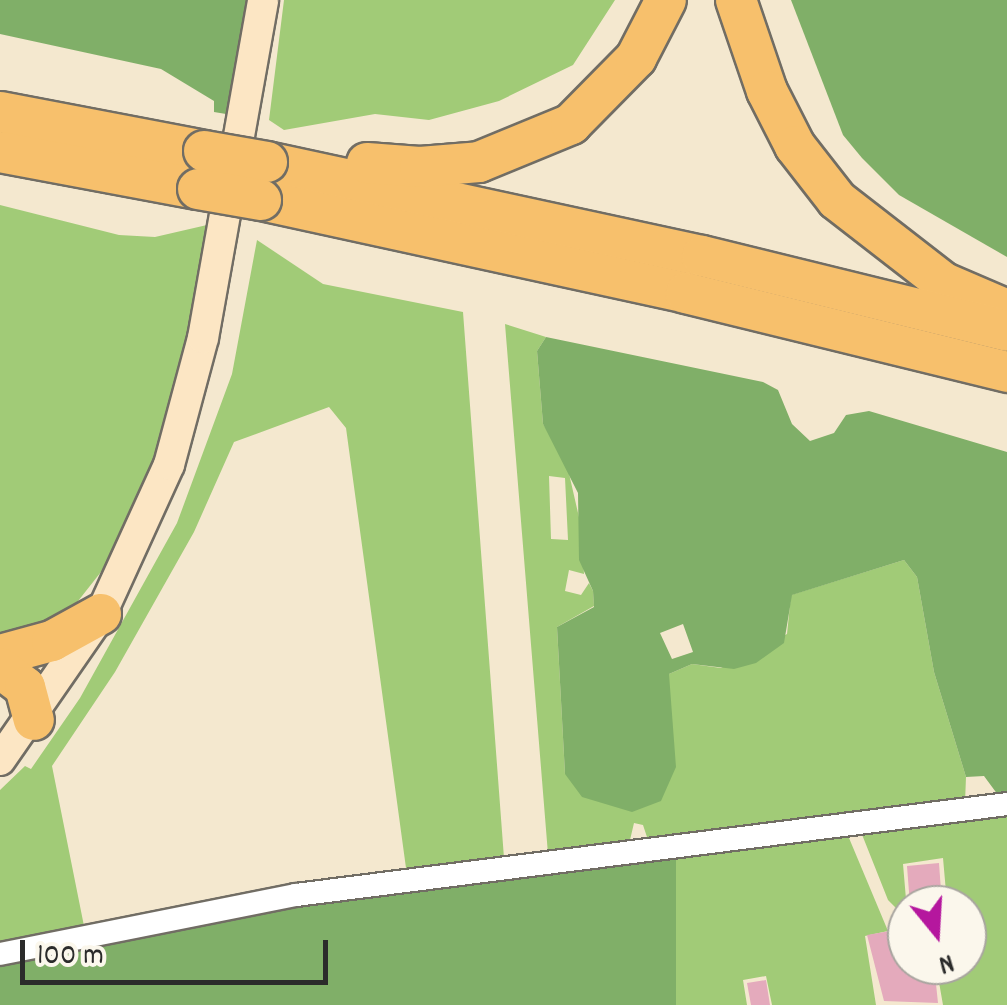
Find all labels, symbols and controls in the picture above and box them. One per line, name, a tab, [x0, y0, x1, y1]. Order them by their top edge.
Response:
north arrow	[887, 885, 987, 985]
scale bar	[25, 920, 332, 982]
text: 100 m	[37, 936, 104, 979]
text: N	[933, 940, 958, 983]

